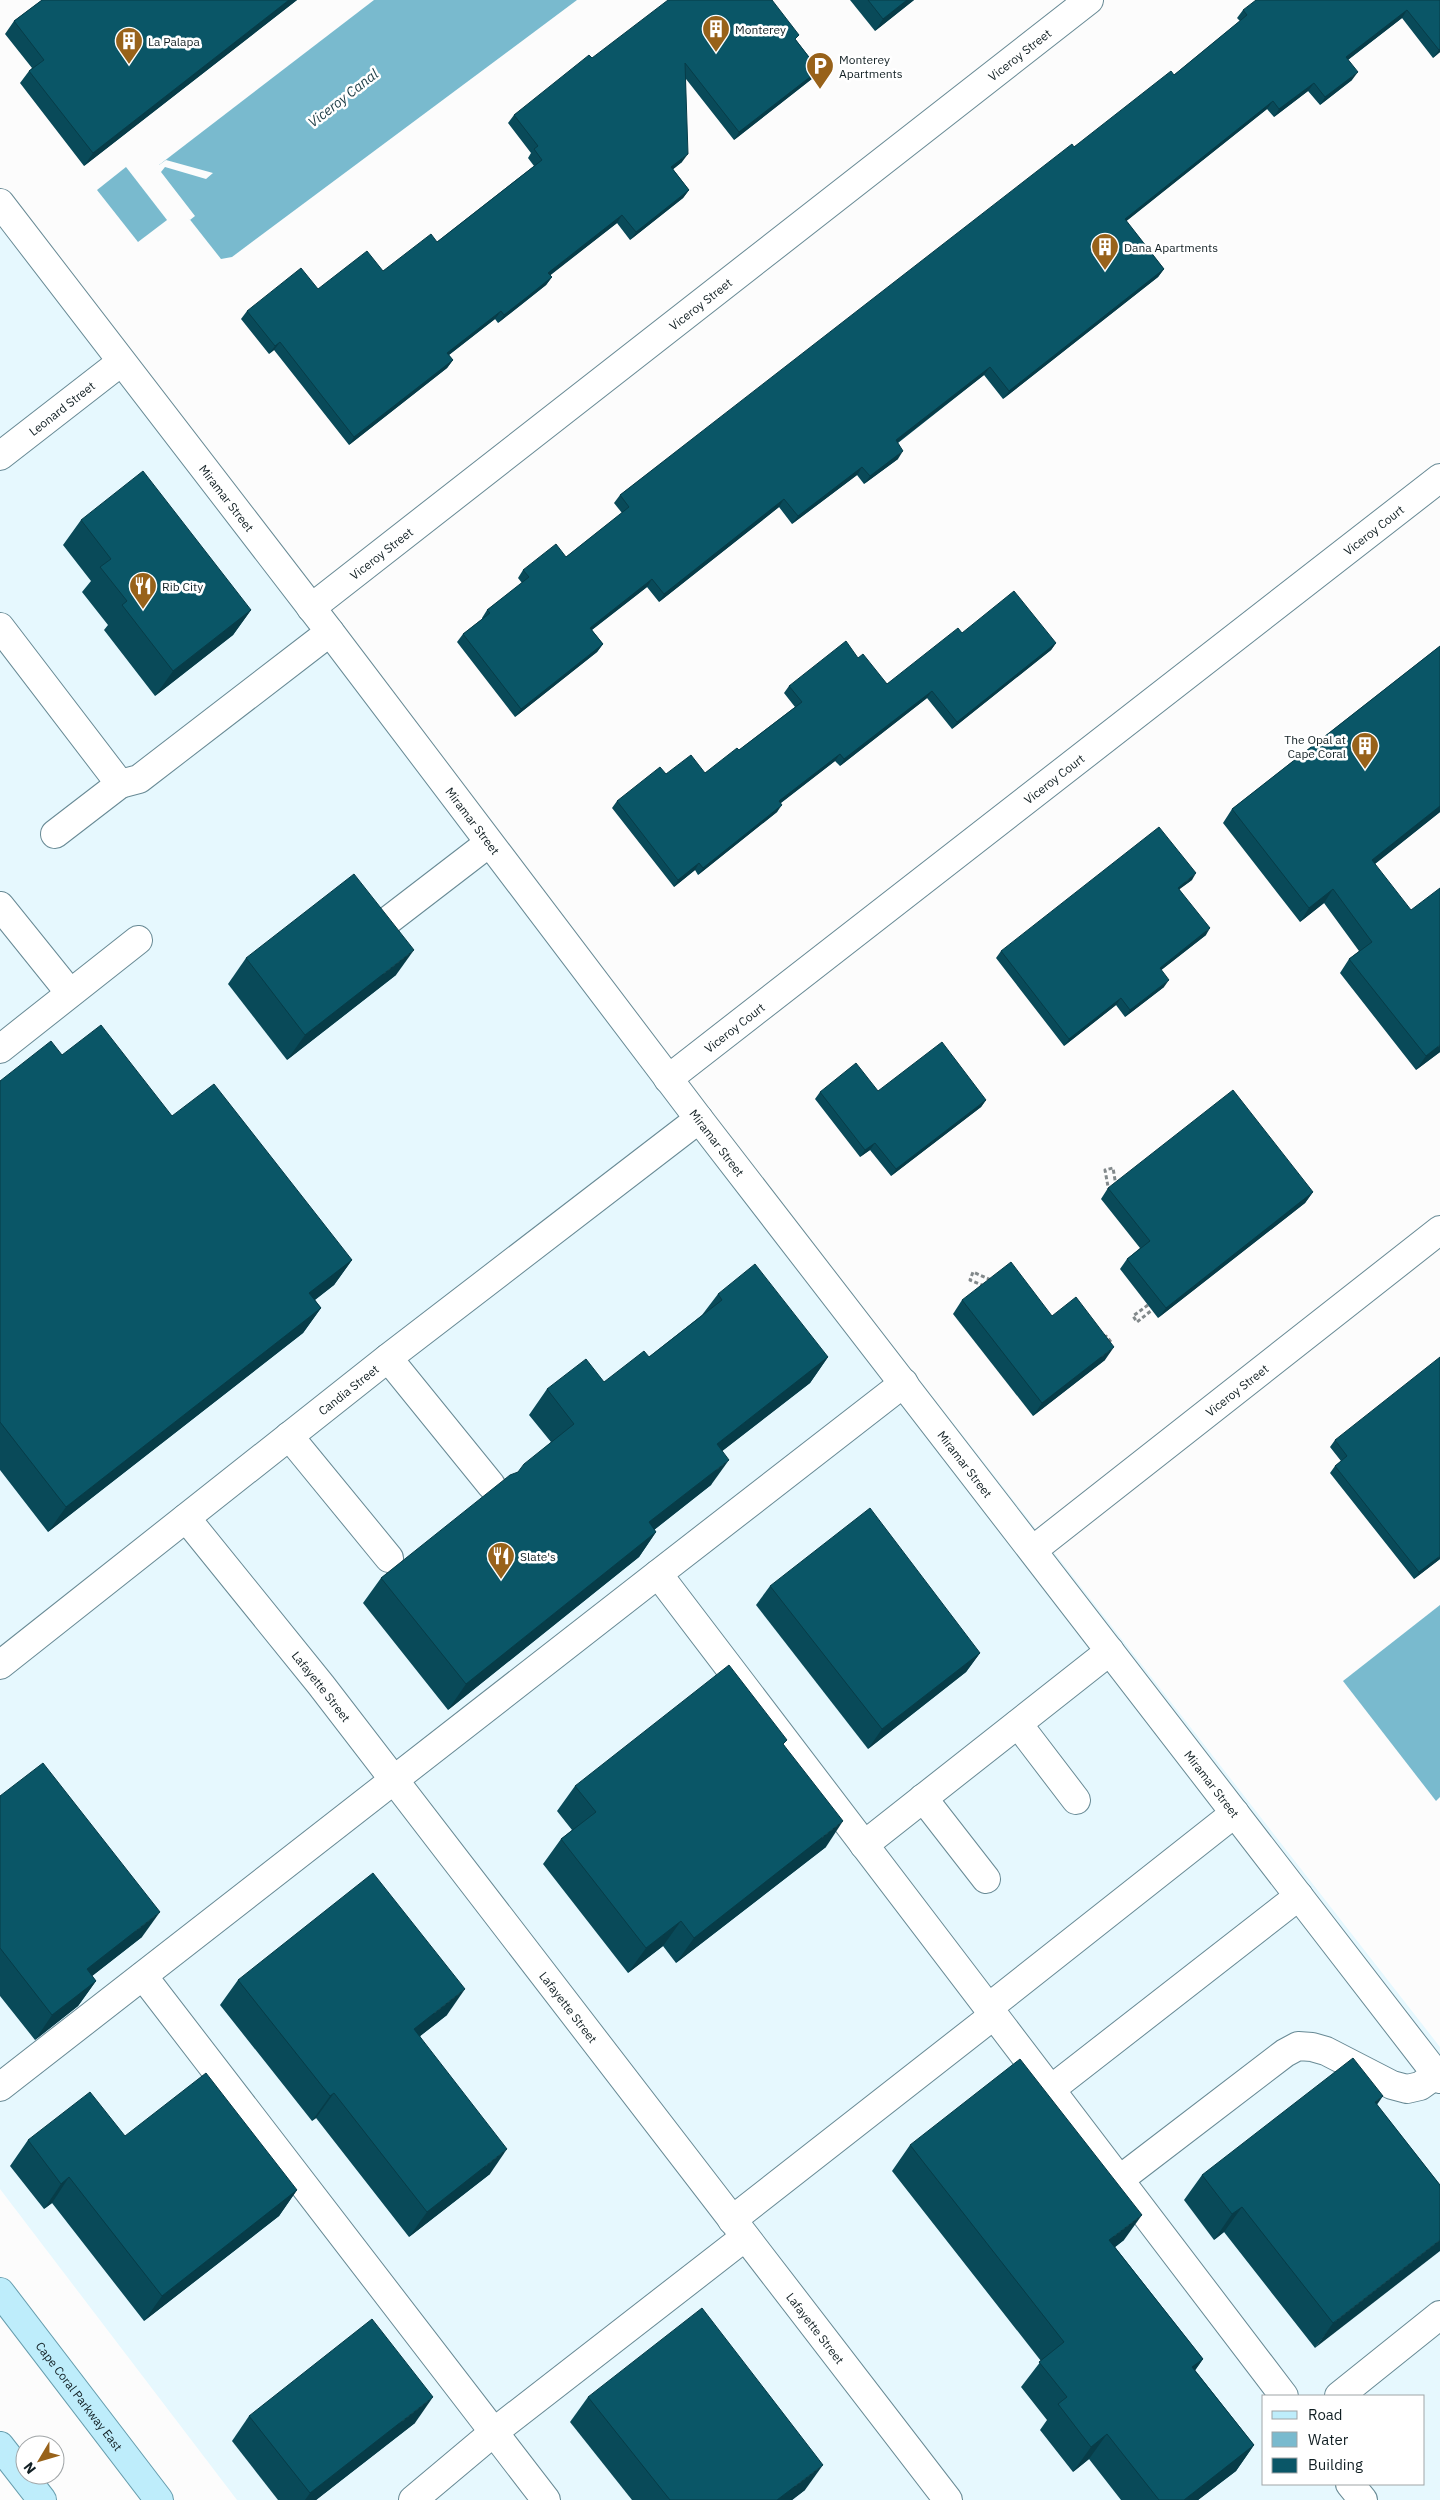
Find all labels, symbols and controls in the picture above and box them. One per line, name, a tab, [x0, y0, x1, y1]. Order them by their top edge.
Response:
building icon: Monterey	[701, 14, 731, 53]
place label: Monterey	[735, 22, 786, 37]
street label: Viceroy Street	[985, 25, 1054, 84]
building icon: La Palapa	[114, 26, 144, 65]
place label: La Palapa	[148, 34, 200, 49]
parking icon: Monterey Apartments	[805, 51, 835, 90]
place label: Monterey Apartments	[839, 52, 903, 81]
water label: Viceroy Canal	[304, 65, 382, 131]
building icon: Dana Apartments	[1090, 232, 1120, 271]
place label: Dana Apartments	[1124, 240, 1218, 255]
street label: Viceroy Street	[666, 275, 735, 333]
street label: Leonard Street	[26, 378, 98, 438]
street label: Miramar Street	[196, 461, 257, 534]
street label: Viceroy Court	[1340, 502, 1407, 558]
street label: Viceroy Street	[347, 524, 416, 582]
restaurant icon: Rib City	[128, 571, 158, 610]
place label: Rib City	[162, 579, 203, 594]
building icon: The Opal at Cape Coral	[1350, 731, 1380, 770]
place label: The Opal at Cape Coral	[1284, 732, 1346, 761]
street label: Viceroy Court	[1021, 750, 1087, 807]
street label: Miramar Street	[443, 784, 503, 857]
street label: Viceroy Court	[701, 999, 767, 1056]
street label: Miramar Street	[687, 1106, 748, 1179]
street label: Candia Street	[315, 1361, 381, 1418]
street label: Viceroy Street	[1202, 1361, 1271, 1419]
street label: Miramar Street	[935, 1427, 996, 1500]
restaurant icon: Slate's	[486, 1541, 516, 1580]
place label: Slate's	[520, 1549, 556, 1564]
street label: Lafayette Street	[289, 1648, 354, 1725]
street label: Miramar Street	[1182, 1747, 1243, 1820]
street label: Lafayette Street	[537, 1968, 601, 2046]
street label: Lafayette Street	[784, 2289, 848, 2367]
street label: Cape Coral Parkway East	[33, 2339, 126, 2454]
legend	[1262, 2395, 1425, 2485]
text: Road	[1308, 2405, 1343, 2424]
text: Water	[1308, 2430, 1349, 2449]
north arrow	[15, 2435, 65, 2485]
text: Building	[1308, 2455, 1363, 2474]
text: N	[20, 2458, 40, 2478]

